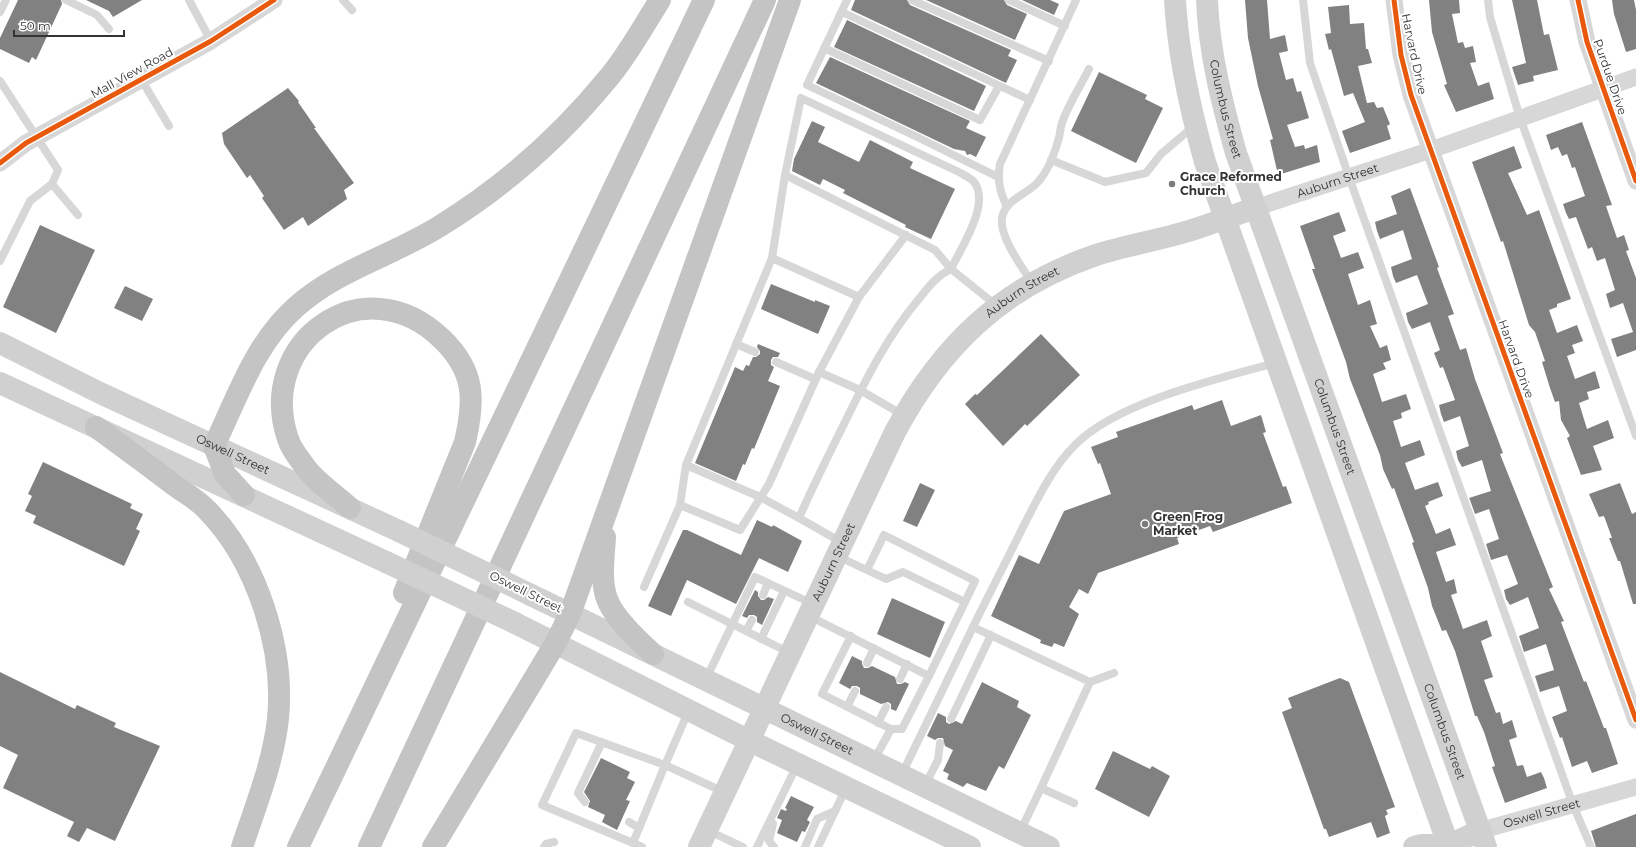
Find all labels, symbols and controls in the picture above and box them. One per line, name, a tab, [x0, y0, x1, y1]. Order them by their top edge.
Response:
scale bar	[14, 12, 124, 38]
street label: Harvard Drive	[1399, 12, 1430, 96]
text: 50 m	[20, 18, 51, 33]
street label: Purdue Drive	[1590, 37, 1630, 117]
street label: Mall View Road	[88, 44, 176, 101]
street label: Columbus Street	[1207, 58, 1245, 161]
street label: Auburn Street	[1295, 160, 1380, 201]
place label: Grace Reformed Church	[1180, 169, 1282, 198]
marker: Grace Reformed Church	[1167, 179, 1177, 189]
street label: Auburn Street	[982, 263, 1062, 321]
street label: Harvard Drive	[1495, 317, 1538, 400]
street label: Columbus Street	[1311, 376, 1359, 477]
street label: Oswell Street	[194, 430, 272, 477]
place label: Green Frog Market	[1153, 509, 1223, 538]
marker: Green Frog Market	[1140, 519, 1150, 529]
street label: Auburn Street	[808, 520, 858, 604]
street label: Oswell Street	[487, 567, 565, 616]
street label: Columbus Street	[1421, 681, 1469, 782]
street label: Oswell Street	[778, 710, 856, 758]
street label: Oswell Street	[1501, 795, 1582, 831]

